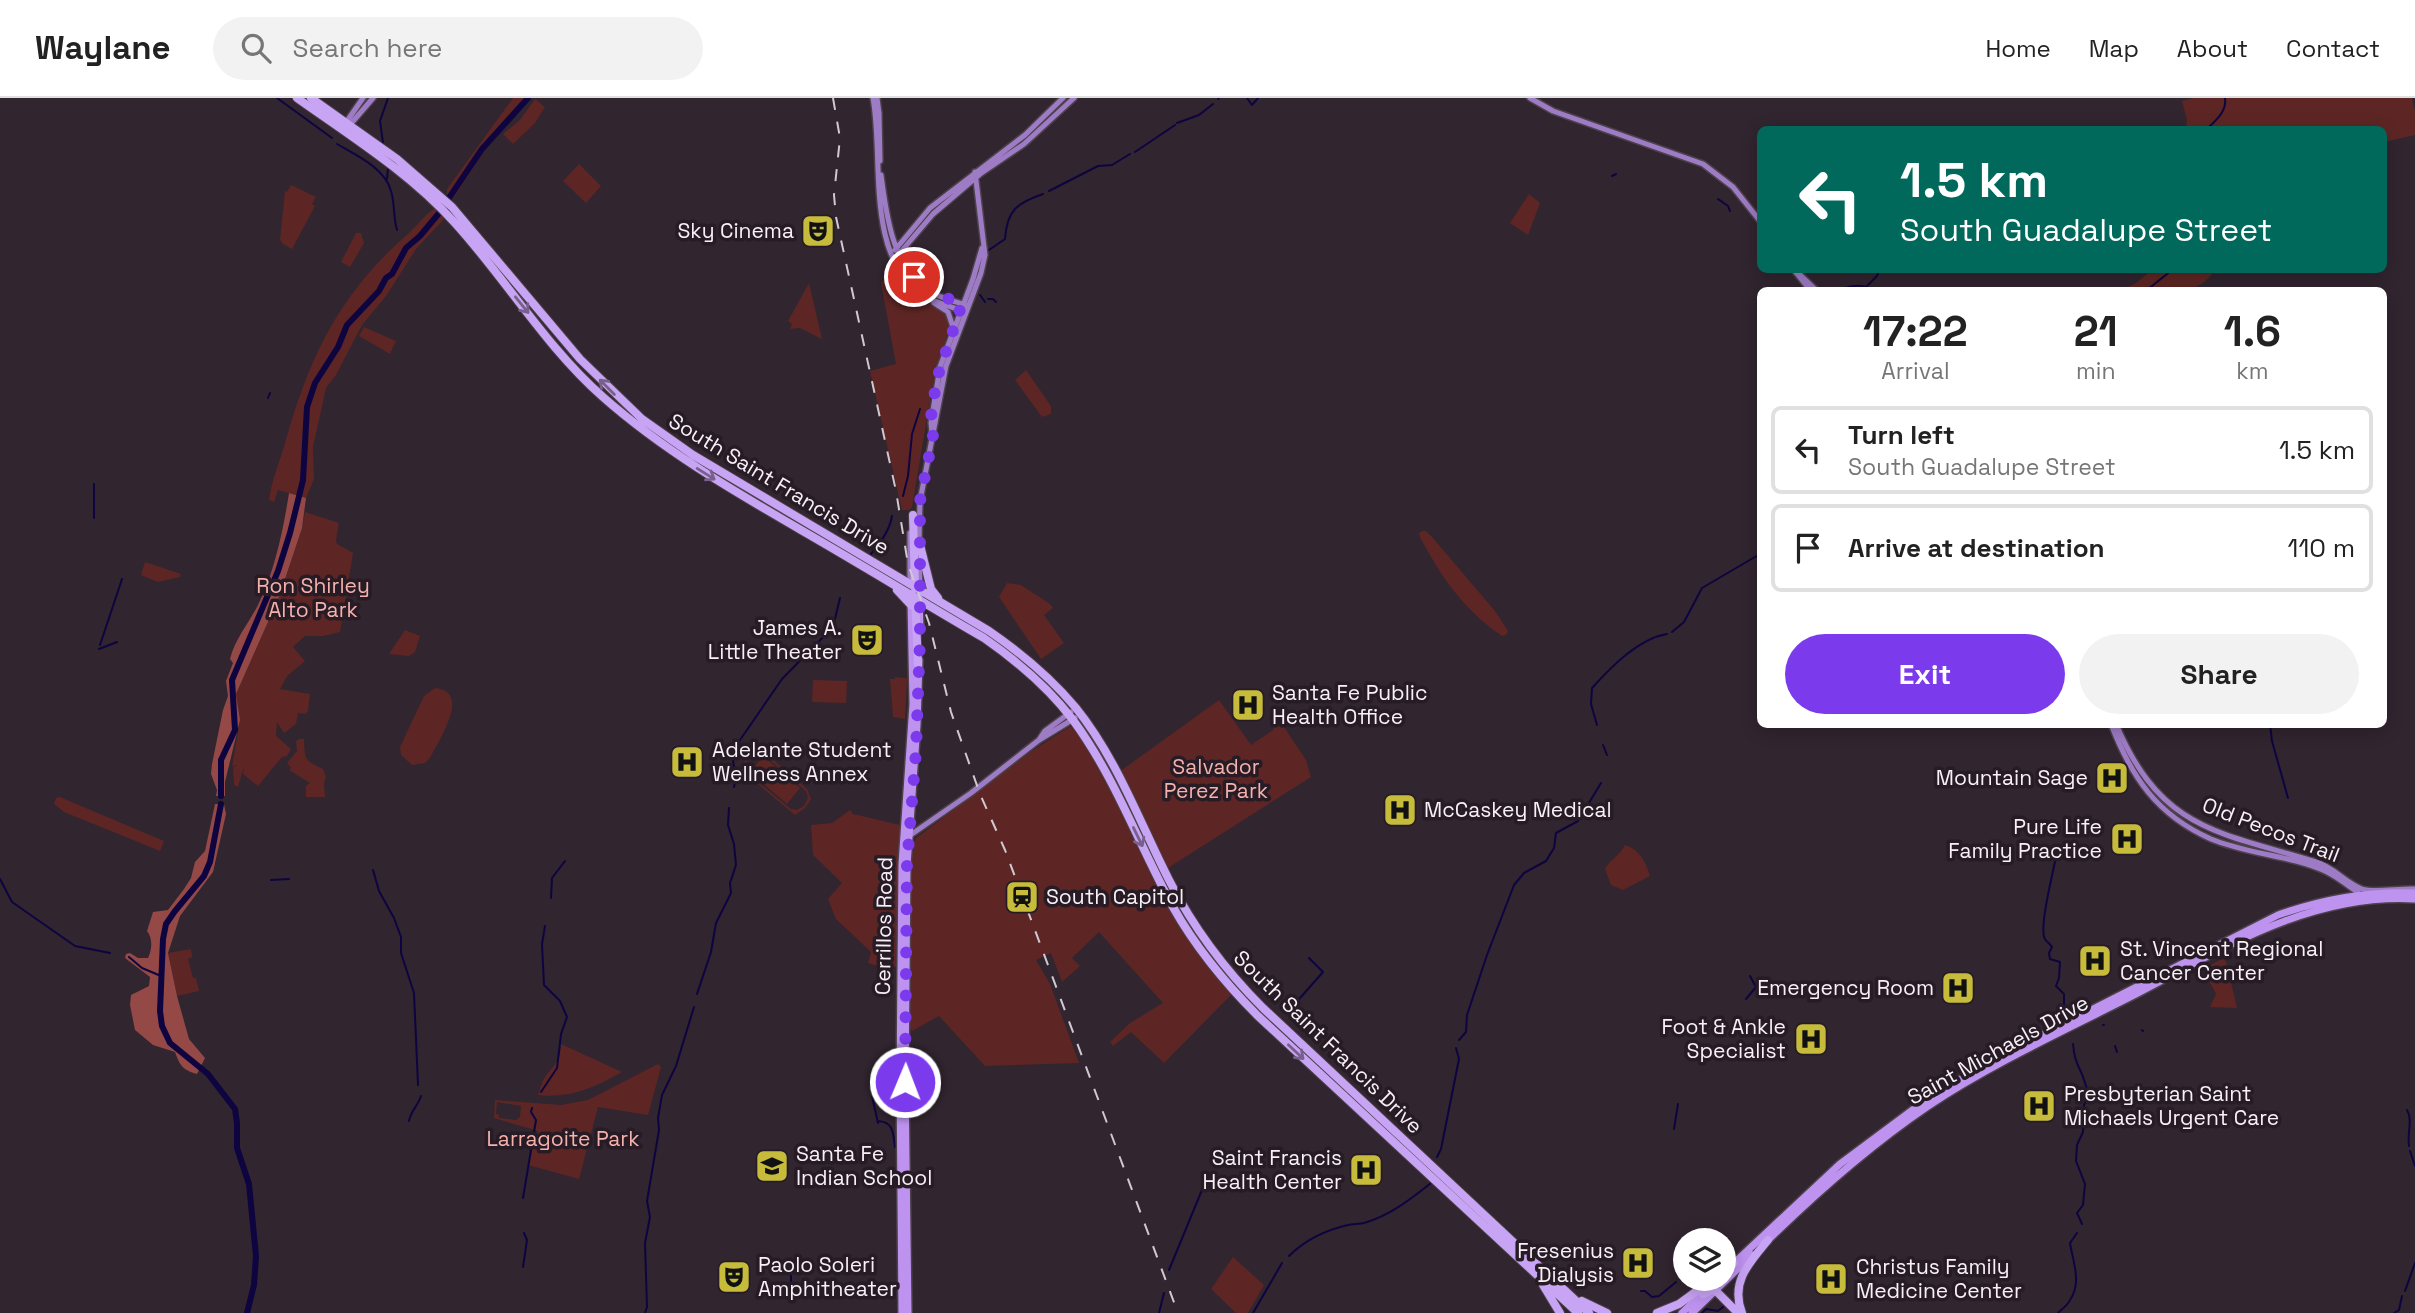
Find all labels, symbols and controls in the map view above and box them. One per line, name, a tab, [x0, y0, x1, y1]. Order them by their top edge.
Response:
search box	[213, 17, 703, 80]
text: Waylane	[35, 27, 171, 69]
icon: search	[237, 29, 275, 67]
text: Search here	[293, 31, 442, 65]
text: Home	[1985, 33, 2051, 64]
text: Map	[2089, 33, 2139, 64]
text: About	[2177, 33, 2248, 64]
text: Contact	[2286, 33, 2380, 64]
text: 1.5 km	[1900, 149, 2048, 211]
icon: left	[1785, 154, 1876, 245]
text: South Guadalupe Street	[1900, 210, 2272, 250]
theatre icon: Sky Cinema	[799, 212, 837, 250]
place label: Sky Cinema	[678, 217, 794, 244]
pin	[884, 247, 944, 307]
icon: arrive	[895, 258, 933, 296]
one-way arrow	[514, 295, 530, 313]
text: 17:22	[1863, 305, 1968, 358]
text: 21	[2074, 305, 2118, 358]
text: 1.6	[2224, 305, 2281, 358]
text: Arrival	[1881, 356, 1950, 386]
text: min	[2076, 356, 2116, 386]
text: km	[2236, 356, 2268, 386]
one-way arrow	[599, 379, 616, 396]
street label: South Saint Francis Drive	[664, 407, 895, 560]
text: Turn left	[1848, 418, 1955, 452]
icon: left	[1789, 431, 1827, 469]
text: 1.5 km	[2279, 433, 2355, 467]
text: South Guadalupe Street	[1848, 452, 2116, 482]
one-way arrow	[696, 467, 716, 481]
icon: arrive	[1789, 529, 1827, 567]
text: Arrive at destination	[1848, 531, 2105, 565]
text: 110 m	[2288, 531, 2355, 565]
park label: Ron Shirley Alto Park	[256, 572, 370, 623]
place label: James A. Little Theater	[708, 614, 842, 665]
theatre icon: James A. Little Theater	[848, 621, 886, 659]
button: Exit	[1785, 634, 2065, 714]
button: Share	[2079, 634, 2359, 714]
place label: Santa Fe Public Health Office	[1272, 679, 1427, 730]
hospital icon: Santa Fe Public Health Office	[1229, 686, 1267, 724]
place label: Adelante Student Wellness Annex	[712, 736, 892, 787]
hospital icon: Adelante Student Wellness Annex	[668, 743, 706, 781]
park label: Salvador Perez Park	[1164, 753, 1268, 804]
hospital icon: Mountain Sage	[2093, 759, 2131, 797]
place label: Mountain Sage	[1936, 764, 2088, 791]
hospital icon: McCaskey Medical	[1381, 791, 1419, 829]
street label: Old Pecos Trail	[2199, 791, 2344, 868]
place label: McCaskey Medical	[1424, 796, 1612, 823]
place label: Pure Life Family Practice	[1948, 813, 2102, 864]
hospital icon: Pure Life Family Practice	[2108, 820, 2146, 858]
one-way arrow	[1132, 826, 1146, 847]
street label: Cerrillos Road	[869, 857, 898, 995]
station icon: South Capitol	[1003, 878, 1041, 916]
place label: South Capitol	[1046, 883, 1184, 910]
place label: St. Vincent Regional Cancer Center	[2120, 935, 2323, 986]
hospital icon: St. Vincent Regional Cancer Center	[2076, 942, 2114, 980]
street label: South Saint Francis Drive	[1228, 944, 1429, 1139]
hospital icon: Emergency Room	[1939, 969, 1977, 1007]
place label: Emergency Room	[1757, 974, 1934, 1001]
street label: Saint Michaels Drive	[1903, 989, 2093, 1110]
place label: Foot & Ankle Specialist	[1661, 1013, 1786, 1064]
hospital icon: Foot & Ankle Specialist	[1792, 1020, 1830, 1058]
one-way arrow	[1287, 1043, 1304, 1060]
position arrow	[868, 1045, 942, 1119]
place label: Presbyterian Saint Michaels Urgent Care	[2064, 1080, 2279, 1131]
hospital icon: Presbyterian Saint Michaels Urgent Care	[2020, 1087, 2058, 1125]
park label: Larragoite Park	[486, 1125, 640, 1152]
place label: Santa Fe Indian School	[796, 1140, 932, 1191]
place label: Saint Francis Health Center	[1203, 1144, 1342, 1195]
school or university icon: Santa Fe Indian School	[753, 1147, 791, 1185]
hospital icon: Saint Francis Health Center	[1347, 1151, 1385, 1189]
map controls	[1673, 1228, 1736, 1291]
button: layers	[1673, 1228, 1736, 1291]
place label: Fresenius Dialysis	[1517, 1237, 1614, 1288]
hospital icon: Fresenius Dialysis	[1619, 1244, 1657, 1282]
place label: Paolo Soleri Amphitheater	[758, 1251, 897, 1302]
place label: Christus Family Medicine Center	[1856, 1253, 2022, 1304]
theatre icon: Paolo Soleri Amphitheater	[715, 1258, 753, 1296]
hospital icon: Christus Family Medicine Center	[1812, 1260, 1850, 1298]

